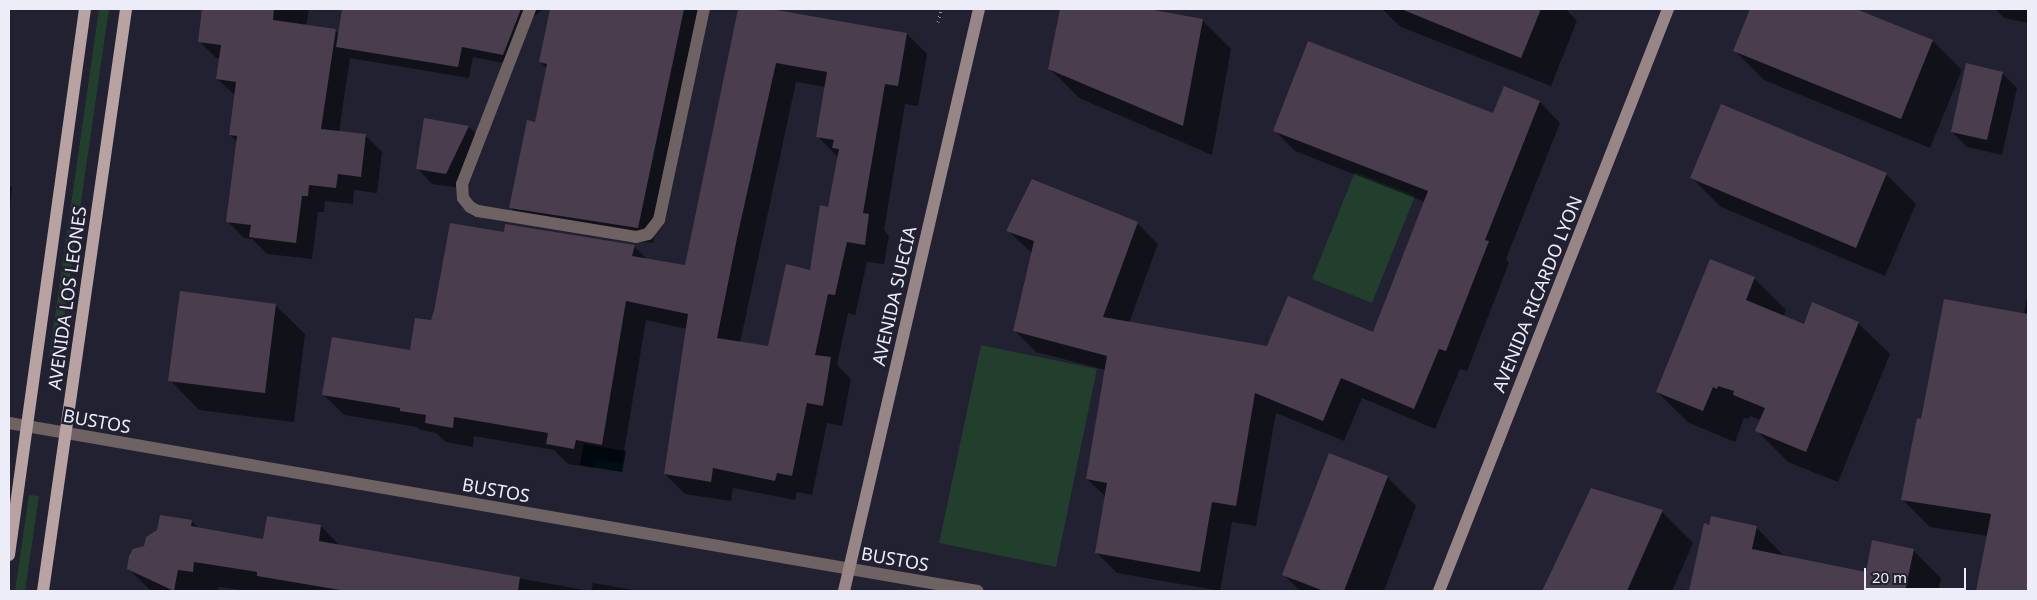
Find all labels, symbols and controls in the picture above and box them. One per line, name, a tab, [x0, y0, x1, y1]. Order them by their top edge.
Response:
street label: AVENIDA RICARDO LYON	[1488, 193, 1586, 395]
street label: AVENIDA LOS LEONES	[43, 205, 91, 391]
street label: AVENIDA SUECIA	[867, 224, 921, 368]
street label: BUSTOS	[61, 404, 133, 438]
street label: BUSTOS	[460, 473, 532, 507]
street label: BUSTOS	[859, 542, 931, 576]
scale bar	[1867, 558, 1970, 590]
text: 20 m	[1872, 567, 1907, 587]

